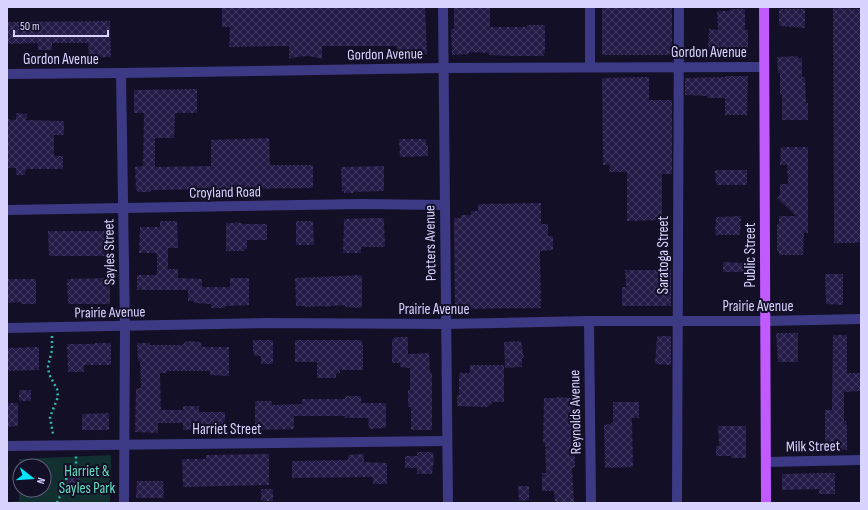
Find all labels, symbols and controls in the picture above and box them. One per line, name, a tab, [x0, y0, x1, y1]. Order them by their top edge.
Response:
scale bar	[14, 12, 108, 38]
text: 50 m	[20, 19, 40, 34]
street label: Gordon Avenue	[671, 43, 747, 62]
street label: Gordon Avenue	[347, 44, 423, 65]
street label: Gordon Avenue	[23, 50, 99, 69]
street label: Croyland Road	[189, 182, 261, 203]
street label: Potters Avenue	[420, 205, 441, 281]
street label: Saratoga Street	[654, 215, 673, 294]
street label: Sayles Street	[99, 218, 120, 285]
street label: Public Street	[741, 222, 760, 287]
street label: Prairie Avenue	[722, 297, 794, 316]
street label: Prairie Avenue	[398, 300, 470, 319]
street label: Prairie Avenue	[74, 302, 146, 323]
street label: Reynolds Avenue	[565, 370, 586, 454]
street label: Harriet Street	[192, 420, 262, 439]
street label: Milk Street	[786, 437, 841, 456]
north arrow	[12, 458, 52, 498]
park label: Harriet & Sayles Park	[59, 462, 115, 498]
text: N	[34, 476, 48, 486]

